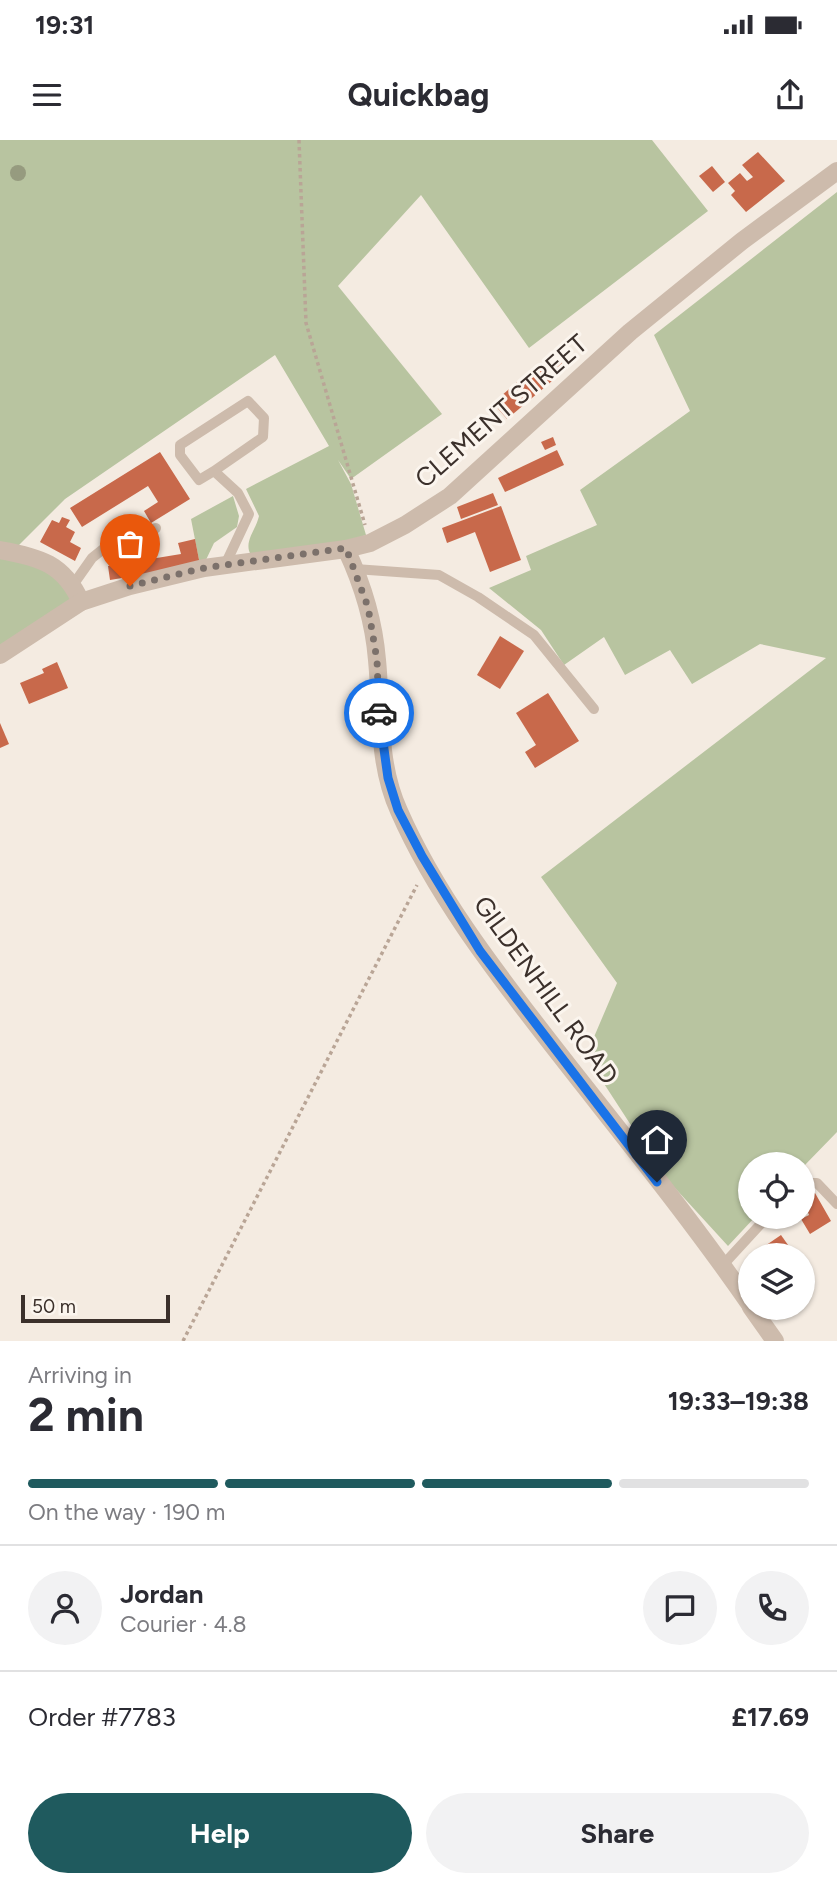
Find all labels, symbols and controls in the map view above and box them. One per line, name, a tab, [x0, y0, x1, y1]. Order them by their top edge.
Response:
text: 19:31	[35, 9, 94, 41]
icon: menu	[28, 76, 66, 114]
text: Quickbag	[348, 76, 489, 114]
icon: share	[771, 76, 809, 114]
street label: CLEMENT STREET	[408, 327, 594, 494]
pin	[100, 514, 160, 586]
icon: bag	[111, 525, 149, 563]
courier	[344, 678, 414, 748]
icon: car	[360, 694, 398, 732]
street label: GILDENHILL ROAD	[467, 889, 625, 1091]
pin	[627, 1110, 687, 1182]
icon: home	[638, 1121, 676, 1159]
map controls	[738, 1152, 815, 1320]
button: locate	[738, 1152, 815, 1229]
button: layers	[738, 1243, 815, 1320]
scale bar	[21, 1292, 170, 1324]
text: 50 m	[32, 1295, 76, 1318]
text: Arriving in	[28, 1361, 132, 1389]
text: 19:33–19:38	[668, 1385, 809, 1417]
text: 2 min	[28, 1387, 144, 1443]
text: On the way · 190 m	[28, 1498, 225, 1526]
button: person	[28, 1571, 102, 1645]
button: chat	[643, 1571, 717, 1645]
button: phone	[735, 1571, 809, 1645]
text: Jordan	[120, 1578, 203, 1610]
text: Courier · 4.8	[120, 1610, 247, 1638]
text: Order #7783	[28, 1701, 176, 1733]
text: £17.69	[731, 1701, 809, 1733]
button: Help	[28, 1793, 412, 1873]
button: Share	[426, 1793, 809, 1873]

